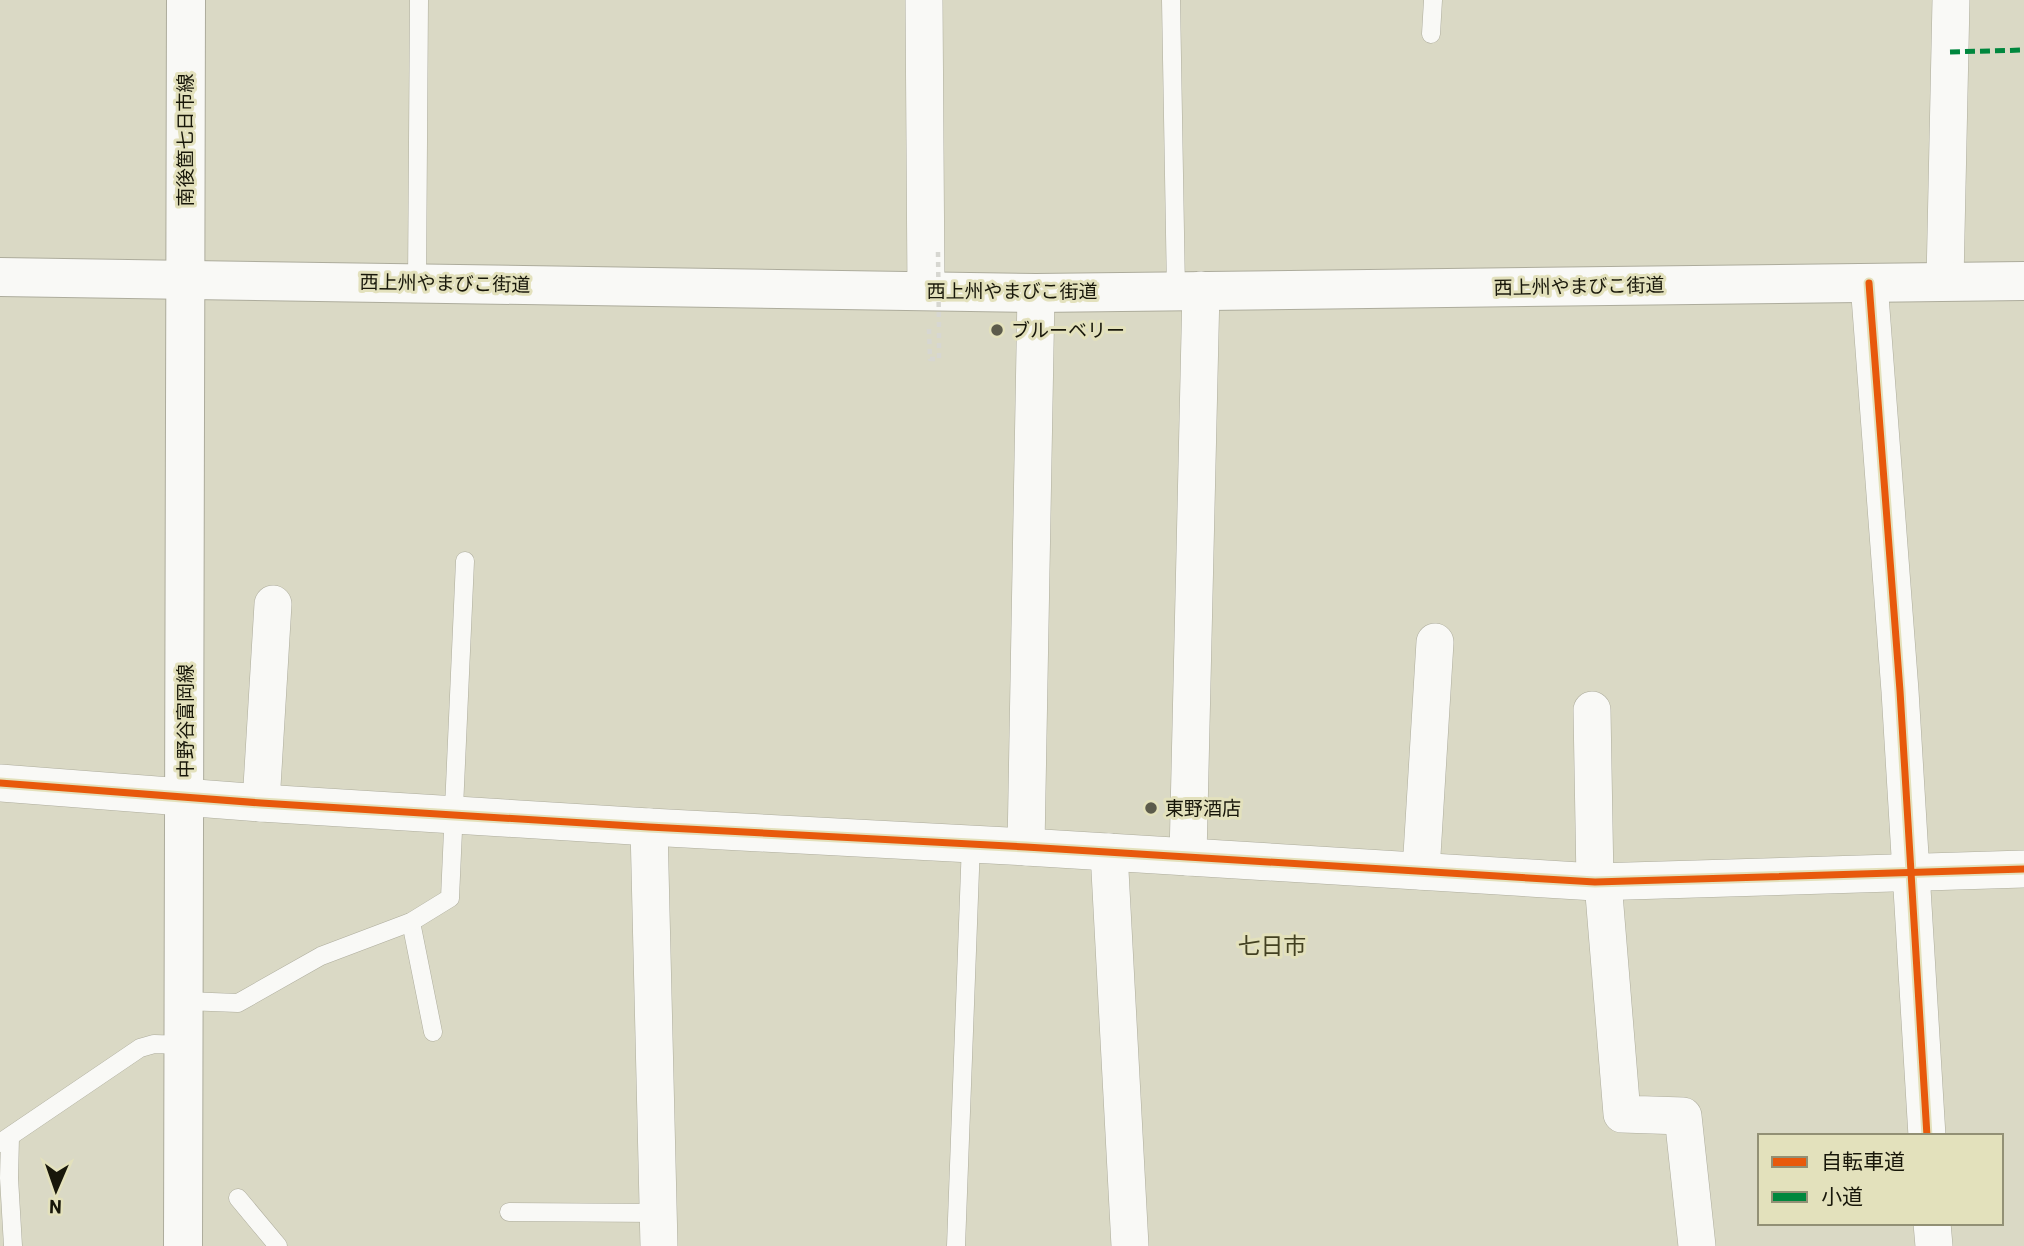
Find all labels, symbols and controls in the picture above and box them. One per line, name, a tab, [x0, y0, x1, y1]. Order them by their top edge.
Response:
street label: 南後箇七日市線	[173, 73, 196, 207]
street label: 西上州やまびこ街道	[359, 270, 531, 295]
street label: 西上州やまびこ街道	[1493, 273, 1665, 298]
street label: 西上州やまびこ街道	[926, 279, 1098, 302]
place label: ブルーベリー	[1011, 318, 1125, 341]
marker: ブルーベリー	[989, 322, 1005, 338]
street label: 中野谷富岡線	[173, 664, 196, 778]
place label: 東野酒店	[1165, 796, 1241, 819]
marker: 東野酒店	[1143, 800, 1159, 816]
district label: 七日市	[1238, 931, 1307, 959]
legend	[1758, 1134, 2003, 1225]
text: 自転車道	[1821, 1148, 1905, 1173]
north arrow	[21, 1155, 91, 1225]
text: 小道	[1821, 1183, 1863, 1208]
text: N	[49, 1196, 62, 1219]

